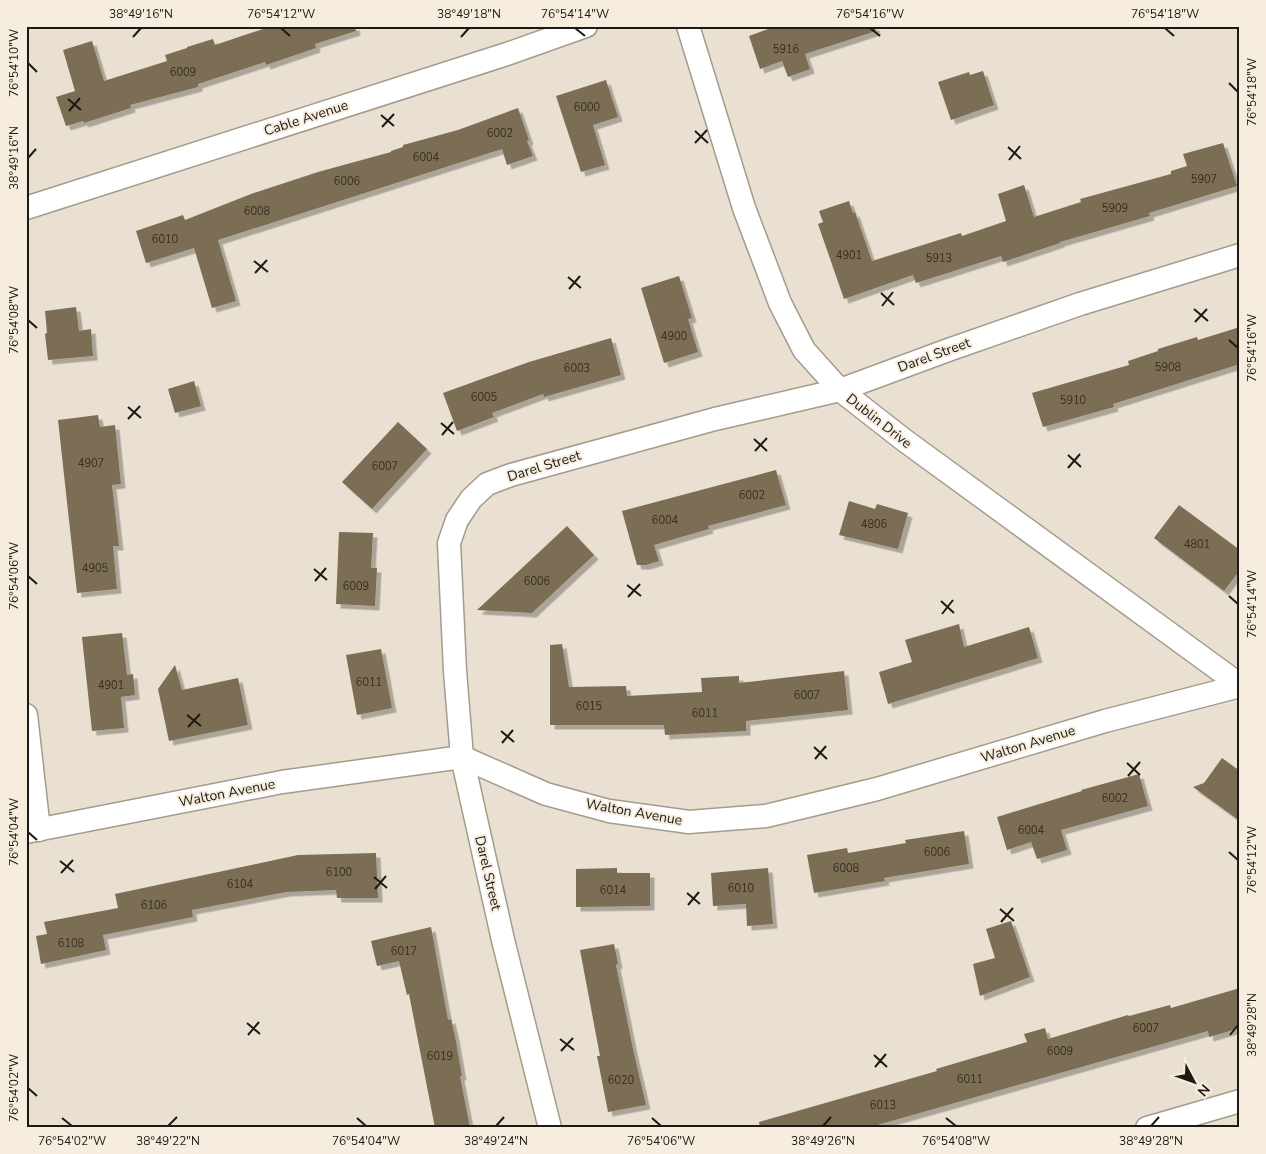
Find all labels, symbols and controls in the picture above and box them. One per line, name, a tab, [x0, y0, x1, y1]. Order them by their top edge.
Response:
text: 38°49'16"N	[109, 6, 173, 22]
text: 76°54'12"W	[247, 6, 315, 22]
text: 38°49'18"N	[437, 6, 501, 22]
text: 76°54'14"W	[541, 6, 609, 22]
text: 76°54'16"W	[836, 6, 904, 22]
text: 76°54'18"W	[1131, 6, 1199, 22]
text: 76°54'10"W	[6, 29, 22, 97]
house number: 5916	[773, 42, 800, 57]
text: 76°54'18"W	[1244, 58, 1260, 126]
house number: 6009	[170, 65, 196, 80]
street label: Cable Avenue	[261, 95, 351, 141]
house number: 6000	[574, 100, 601, 115]
text: 38°49'16"N	[6, 126, 22, 190]
house number: 6002	[487, 126, 513, 141]
house number: 6004	[413, 150, 440, 165]
house number: 5907	[1191, 172, 1217, 187]
house number: 6006	[334, 174, 361, 189]
house number: 5909	[1102, 201, 1128, 216]
house number: 6008	[244, 204, 271, 219]
house number: 6010	[152, 232, 179, 247]
house number: 4901	[836, 248, 862, 263]
house number: 5913	[926, 251, 952, 266]
text: 76°54'08"W	[6, 286, 22, 354]
text: 76°54'16"W	[1244, 314, 1260, 382]
house number: 4900	[661, 329, 688, 344]
street label: Darel Street	[895, 333, 973, 377]
house number: 5908	[1155, 360, 1182, 375]
house number: 6003	[564, 361, 590, 376]
street label: Dublin Drive	[842, 389, 916, 453]
house number: 6005	[471, 390, 498, 405]
house number: 5910	[1060, 393, 1087, 408]
street label: Darel Street	[505, 446, 583, 486]
house number: 4907	[78, 456, 104, 471]
house number: 6007	[372, 459, 398, 474]
house number: 6002	[739, 488, 765, 503]
house number: 6004	[652, 513, 679, 528]
house number: 4806	[861, 517, 888, 532]
house number: 4801	[1184, 537, 1210, 552]
text: 76°54'06"W	[6, 542, 22, 610]
house number: 4905	[82, 561, 109, 576]
text: 76°54'14"W	[1244, 570, 1260, 638]
house number: 6006	[524, 574, 551, 589]
house number: 6009	[343, 579, 369, 594]
house number: 6011	[356, 675, 382, 690]
house number: 4901	[98, 678, 124, 693]
house number: 6007	[794, 688, 820, 703]
house number: 6015	[576, 699, 603, 714]
house number: 6011	[692, 706, 718, 721]
street label: Walton Avenue	[978, 721, 1078, 767]
street label: Walton Avenue	[177, 774, 277, 812]
house number: 6002	[1102, 791, 1128, 806]
street label: Walton Avenue	[584, 794, 684, 830]
text: 76°54'04"W	[6, 798, 22, 866]
house number: 6004	[1018, 823, 1045, 838]
text: 76°54'12"W	[1244, 826, 1260, 894]
street label: Darel Street	[470, 834, 506, 912]
house number: 6006	[924, 845, 951, 860]
house number: 6008	[833, 861, 860, 876]
house number: 6100	[326, 865, 353, 880]
house number: 6104	[227, 877, 254, 892]
house number: 6010	[728, 881, 755, 896]
house number: 6014	[600, 883, 627, 898]
house number: 6106	[141, 898, 168, 913]
house number: 6108	[58, 936, 85, 951]
house number: 6017	[391, 944, 417, 959]
text: 38°49'28"N	[1244, 993, 1260, 1057]
house number: 6007	[1133, 1021, 1159, 1036]
house number: 6009	[1047, 1044, 1073, 1059]
house number: 6019	[427, 1049, 453, 1064]
text: 76°54'02"W	[6, 1054, 22, 1122]
north arrow	[1168, 1056, 1218, 1106]
house number: 6011	[957, 1072, 983, 1087]
house number: 6020	[608, 1073, 635, 1088]
text: N	[1193, 1080, 1214, 1100]
house number: 6013	[870, 1098, 896, 1113]
text: 76°54'02"W	[38, 1133, 106, 1149]
text: 38°49'22"N	[136, 1133, 200, 1149]
text: 76°54'04"W	[332, 1133, 400, 1149]
text: 38°49'24"N	[464, 1133, 528, 1149]
text: 76°54'06"W	[627, 1133, 695, 1149]
text: 38°49'26"N	[791, 1133, 855, 1149]
text: 76°54'08"W	[922, 1133, 990, 1149]
text: 38°49'28"N	[1119, 1133, 1183, 1149]

